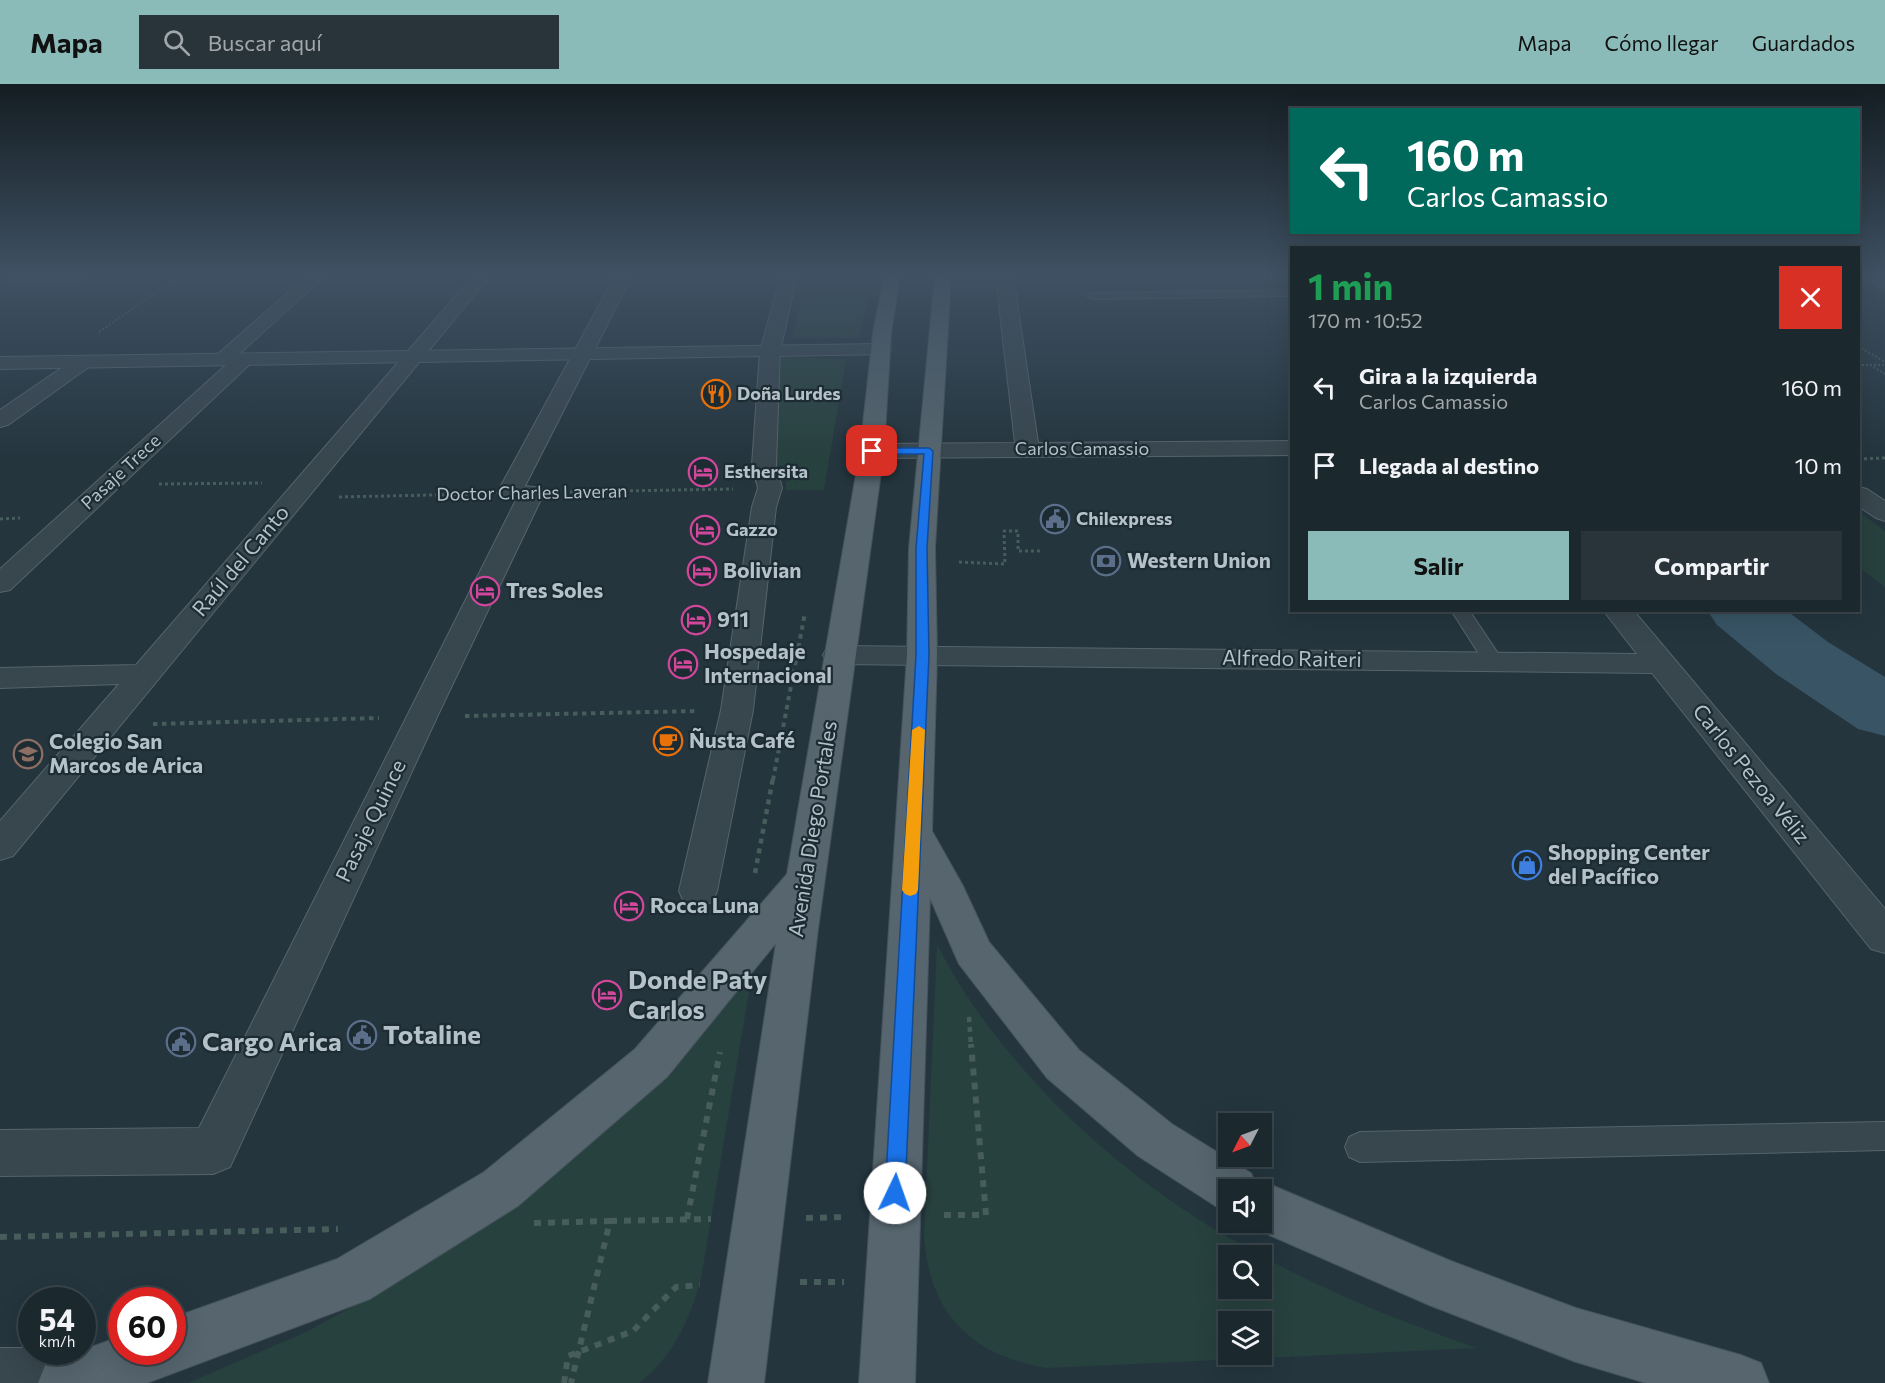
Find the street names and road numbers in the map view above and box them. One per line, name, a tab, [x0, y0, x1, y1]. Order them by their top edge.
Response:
street label: Pasaje Trece	[76, 429, 165, 514]
street label: Carlos Camassio	[1015, 437, 1149, 459]
street label: Doctor Charles Laveran	[436, 479, 628, 505]
street label: Raúl del Canto	[186, 500, 293, 621]
street label: Alfredo Raiteri	[1222, 644, 1362, 671]
street label: Carlos Pezoa Véliz	[1688, 698, 1816, 848]
street label: Avenida Diego Portales	[782, 719, 841, 939]
street label: Pasaje Quince	[329, 755, 410, 886]

